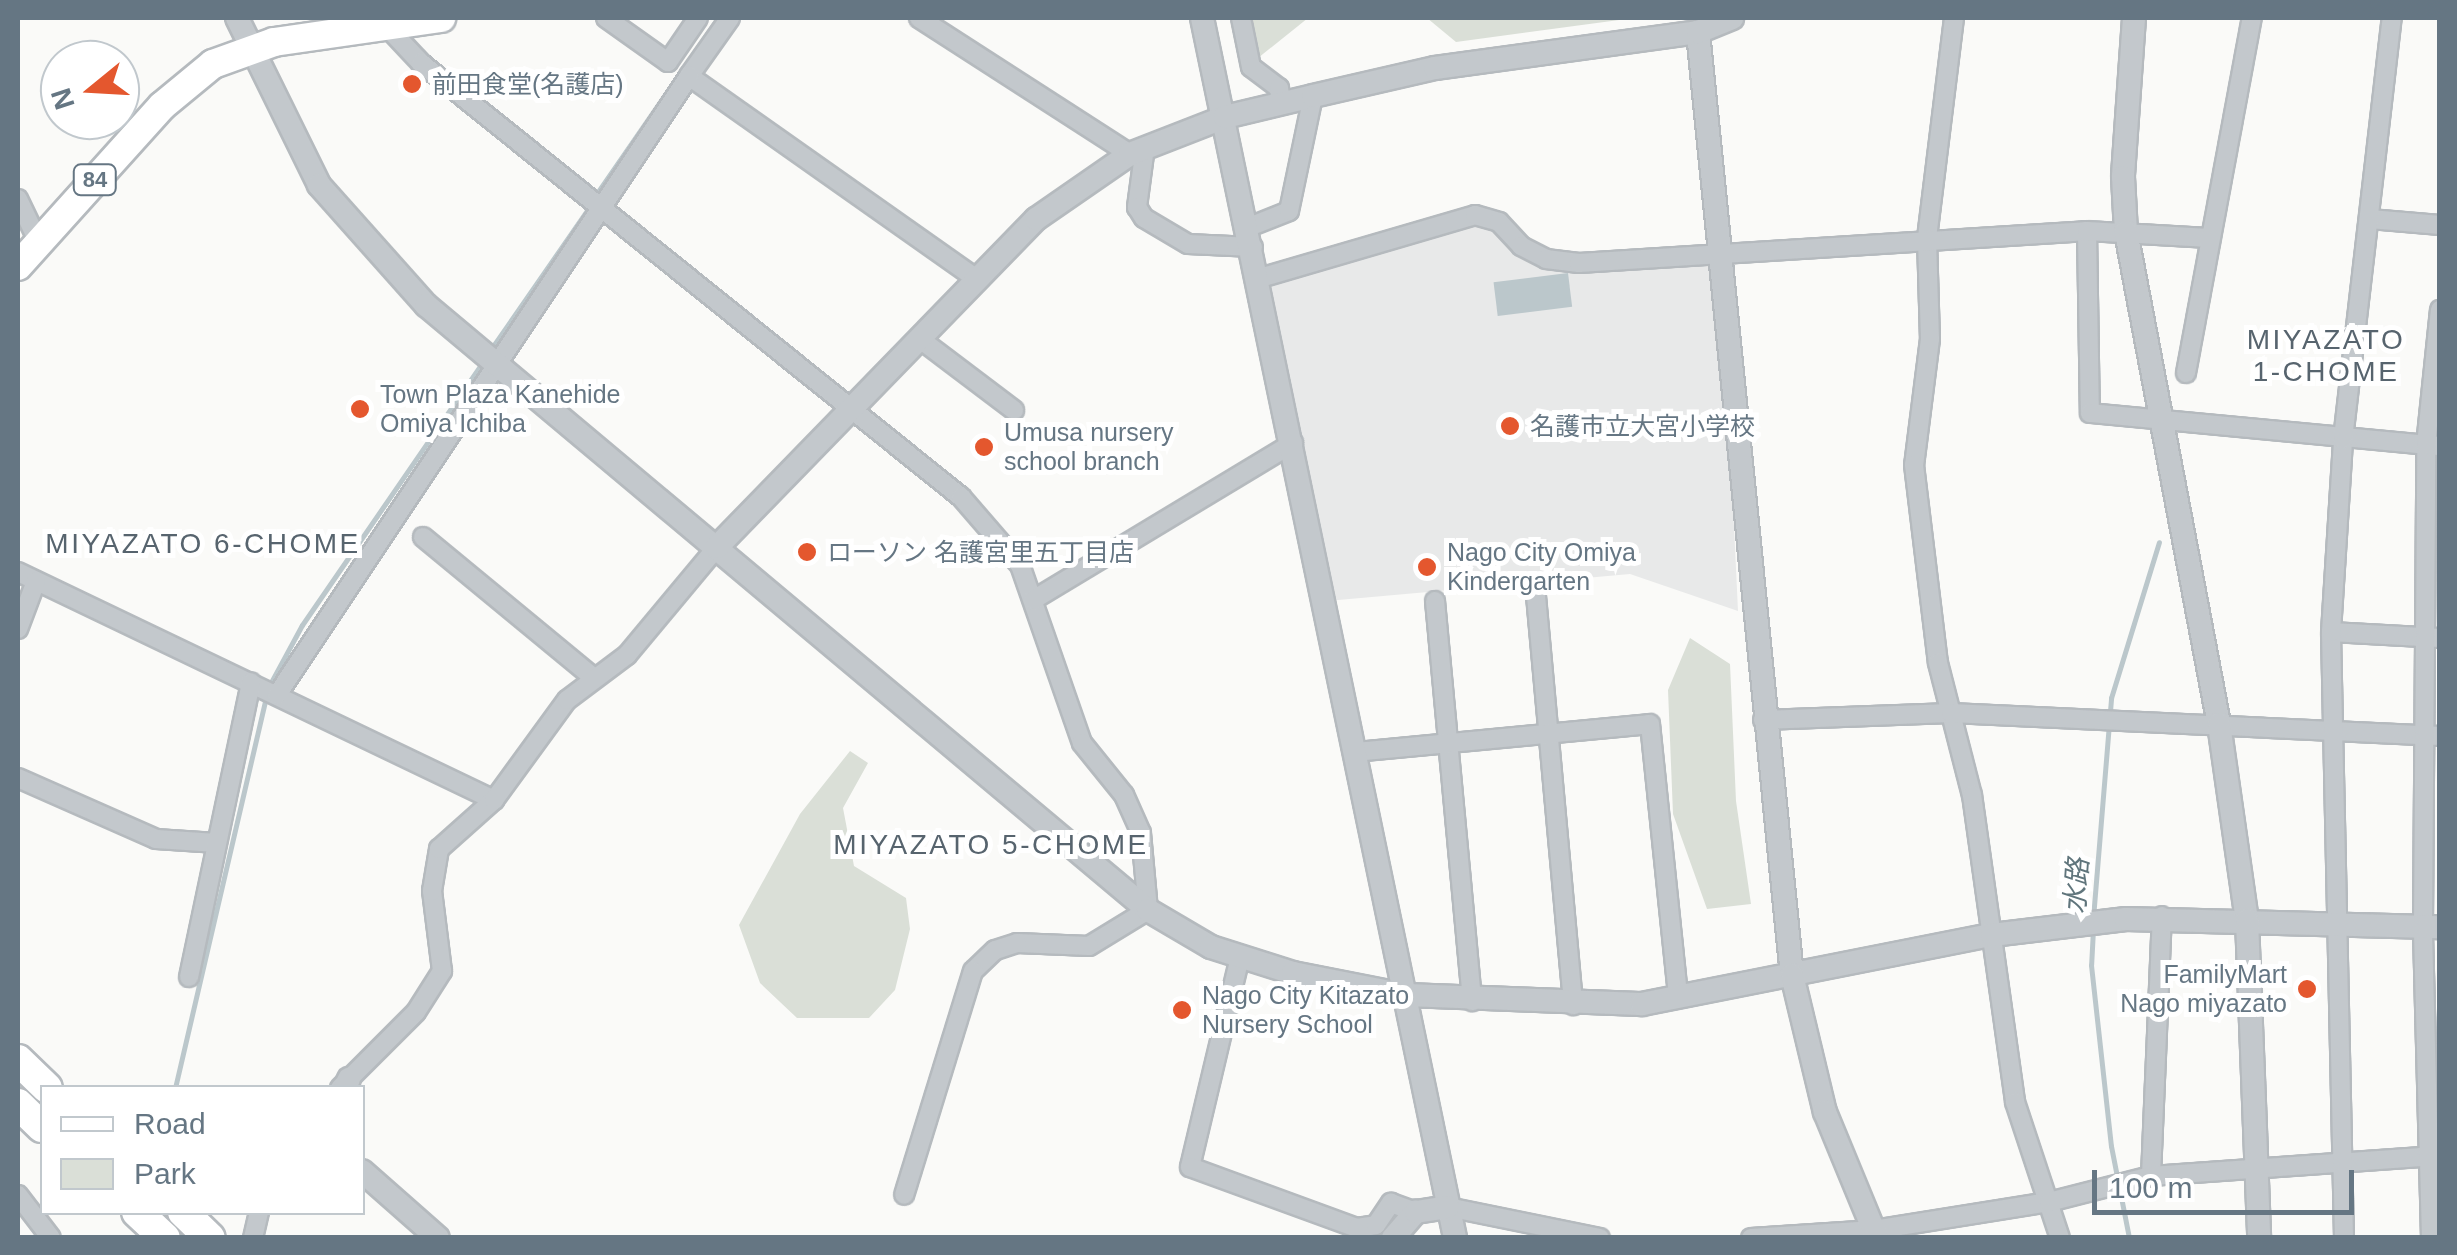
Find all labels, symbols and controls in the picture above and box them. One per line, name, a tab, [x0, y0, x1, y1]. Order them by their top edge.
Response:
north arrow	[40, 40, 140, 140]
place label: 前田食堂(名護店)	[432, 69, 624, 99]
marker: 前田食堂(名護店)	[401, 73, 423, 95]
text: N	[45, 84, 81, 113]
road number: 84	[72, 163, 118, 197]
district label: MIYAZATO 1-CHOME	[2247, 323, 2405, 389]
place label: Town Plaza Kanehide Omiya Ichiba	[380, 380, 620, 439]
marker: Town Plaza Kanehide Omiya Ichiba	[349, 398, 371, 420]
place label: 名護市立大宮小学校	[1530, 411, 1755, 441]
marker: 名護市立大宮小学校	[1499, 415, 1521, 437]
place label: Umusa nursery school branch	[1004, 418, 1173, 477]
marker: Umusa nursery school branch	[973, 436, 995, 458]
district label: MIYAZATO 6-CHOME	[45, 527, 361, 561]
place label: ローソン 名護宮里五丁目店	[827, 537, 1134, 567]
place label: Nago City Omiya Kindergarten	[1447, 538, 1636, 597]
marker: ローソン 名護宮里五丁目店	[796, 541, 818, 563]
marker: Nago City Omiya Kindergarten	[1416, 556, 1438, 578]
district label: MIYAZATO 5-CHOME	[833, 828, 1149, 862]
water label: 水路	[2058, 857, 2096, 915]
place label: FamilyMart Nago miyazato	[2120, 960, 2287, 1019]
marker: FamilyMart Nago miyazato	[2296, 978, 2318, 1000]
place label: Nago City Kitazato Nursery School	[1202, 981, 1409, 1040]
marker: Nago City Kitazato Nursery School	[1171, 999, 1193, 1021]
legend	[40, 1085, 365, 1215]
text: Road	[134, 1107, 206, 1140]
scale bar	[2097, 1150, 2360, 1212]
text: Park	[134, 1157, 196, 1190]
text: 100 m	[2109, 1171, 2192, 1204]

